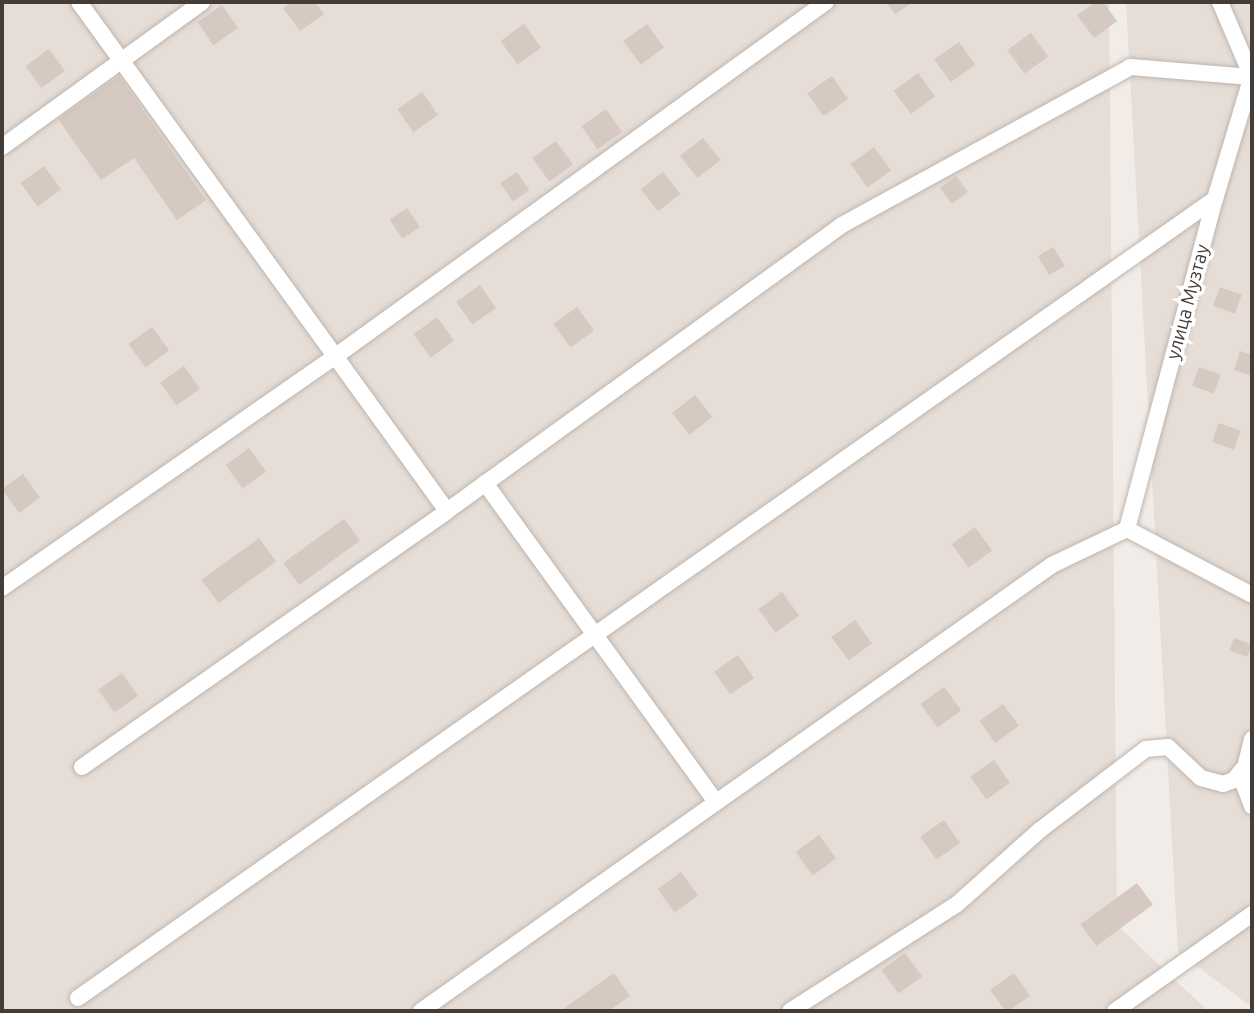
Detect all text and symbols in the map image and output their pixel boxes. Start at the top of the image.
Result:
street label: улица Музтау [1162,242,1214,362]

